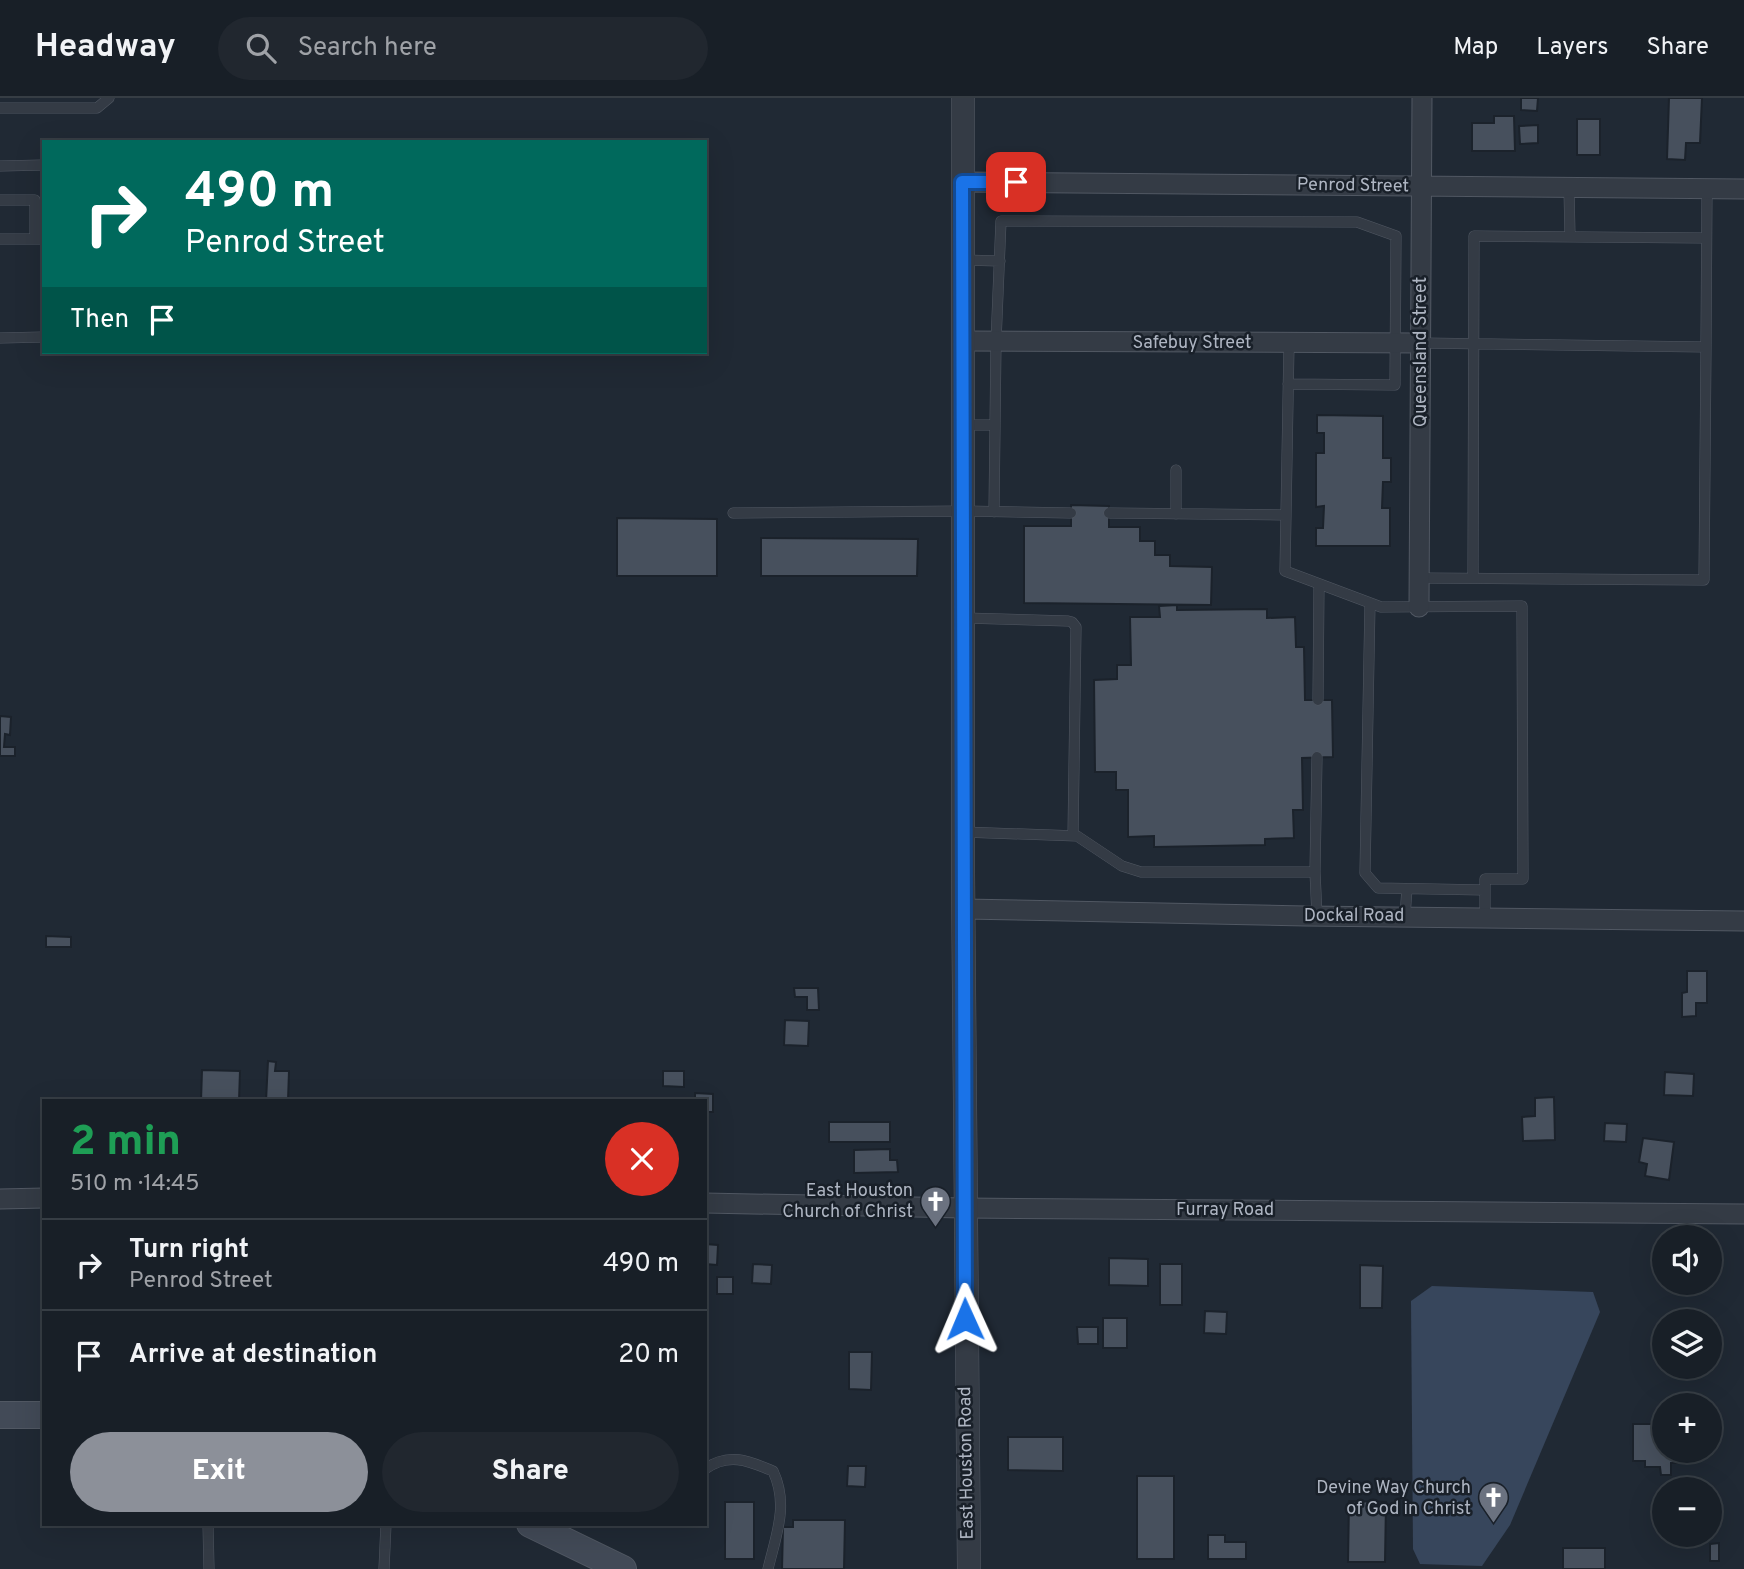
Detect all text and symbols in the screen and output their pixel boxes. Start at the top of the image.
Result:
search box [218,17,708,80]
text: Headway [35,27,176,69]
icon: search [242,29,280,67]
text: Search here [298,32,437,65]
text: Map [1453,33,1498,63]
text: Layers [1536,33,1608,63]
text: Share [1646,33,1709,63]
pin [986,152,1046,212]
text: 490 m [185,163,334,225]
icon: arrive [997,163,1035,201]
icon: right [70,168,161,259]
street label: Penrod Street [1297,174,1409,198]
text: Penrod Street [185,224,385,264]
street label: Queensland Street [1410,277,1433,427]
icon: arrive [143,301,181,339]
text: Then [70,304,129,337]
street label: Safebuy Street [1132,332,1252,355]
street label: Dockal Road [1304,905,1404,928]
text: 2 min [70,1117,181,1170]
button: close [605,1122,679,1196]
text: 510 m · 14:45 [70,1170,199,1199]
place label: East Houston Church of Christ [782,1180,913,1224]
church icon: East Houston Church of Christ [919,1184,953,1228]
street label: Furray Road [1176,1199,1274,1222]
map controls [1652,1225,1722,1547]
button: sound [1652,1225,1722,1295]
text: Turn right [129,1234,249,1267]
icon: right [70,1246,108,1284]
text: 490 m [603,1248,679,1281]
text: Penrod Street [129,1267,273,1296]
position arrow [928,1282,1002,1356]
button: layers [1652,1309,1722,1379]
icon: arrive [70,1337,108,1375]
text: Arrive at destination [129,1339,377,1372]
text: 20 m [618,1339,679,1372]
street label: East Houston Road [954,1386,980,1540]
button: + [1652,1393,1722,1463]
button: Exit [70,1432,368,1512]
button: Share [382,1432,679,1512]
place label: Devine Way Church of God in Christ [1316,1477,1471,1521]
button: − [1652,1477,1722,1547]
church icon: Devine Way Church of God in Christ [1477,1481,1511,1525]

